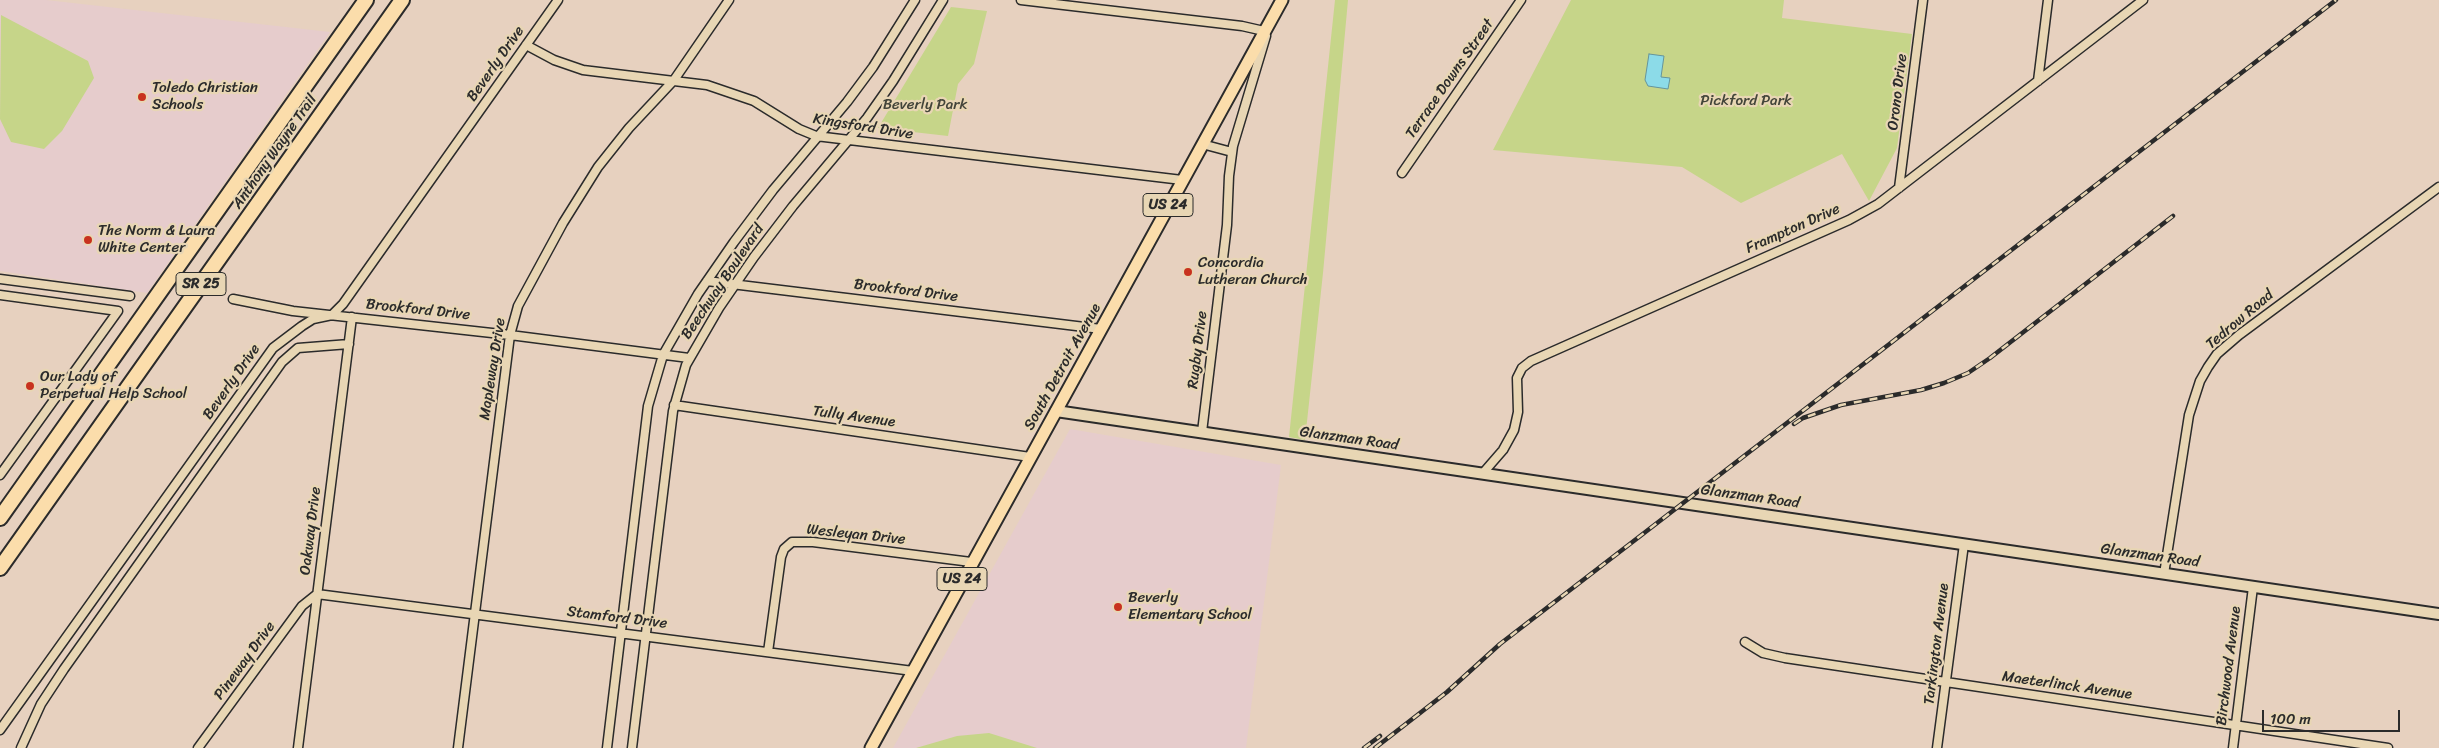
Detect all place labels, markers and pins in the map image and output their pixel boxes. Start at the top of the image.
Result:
place label: Toledo Christian Schools [152,79,258,114]
marker: Toledo Christian Schools [136,91,148,103]
place label: The Norm & Laura White Center [98,222,215,257]
marker: The Norm & Laura White Center [82,234,94,246]
place label: Concordia Lutheran Church [1198,254,1308,289]
marker: Concordia Lutheran Church [1182,266,1194,278]
place label: Our Lady of Perpetual Help School [40,368,187,403]
marker: Our Lady of Perpetual Help School [24,380,36,392]
place label: Beverly Elementary School [1128,589,1252,624]
marker: Beverly Elementary School [1112,601,1124,613]

